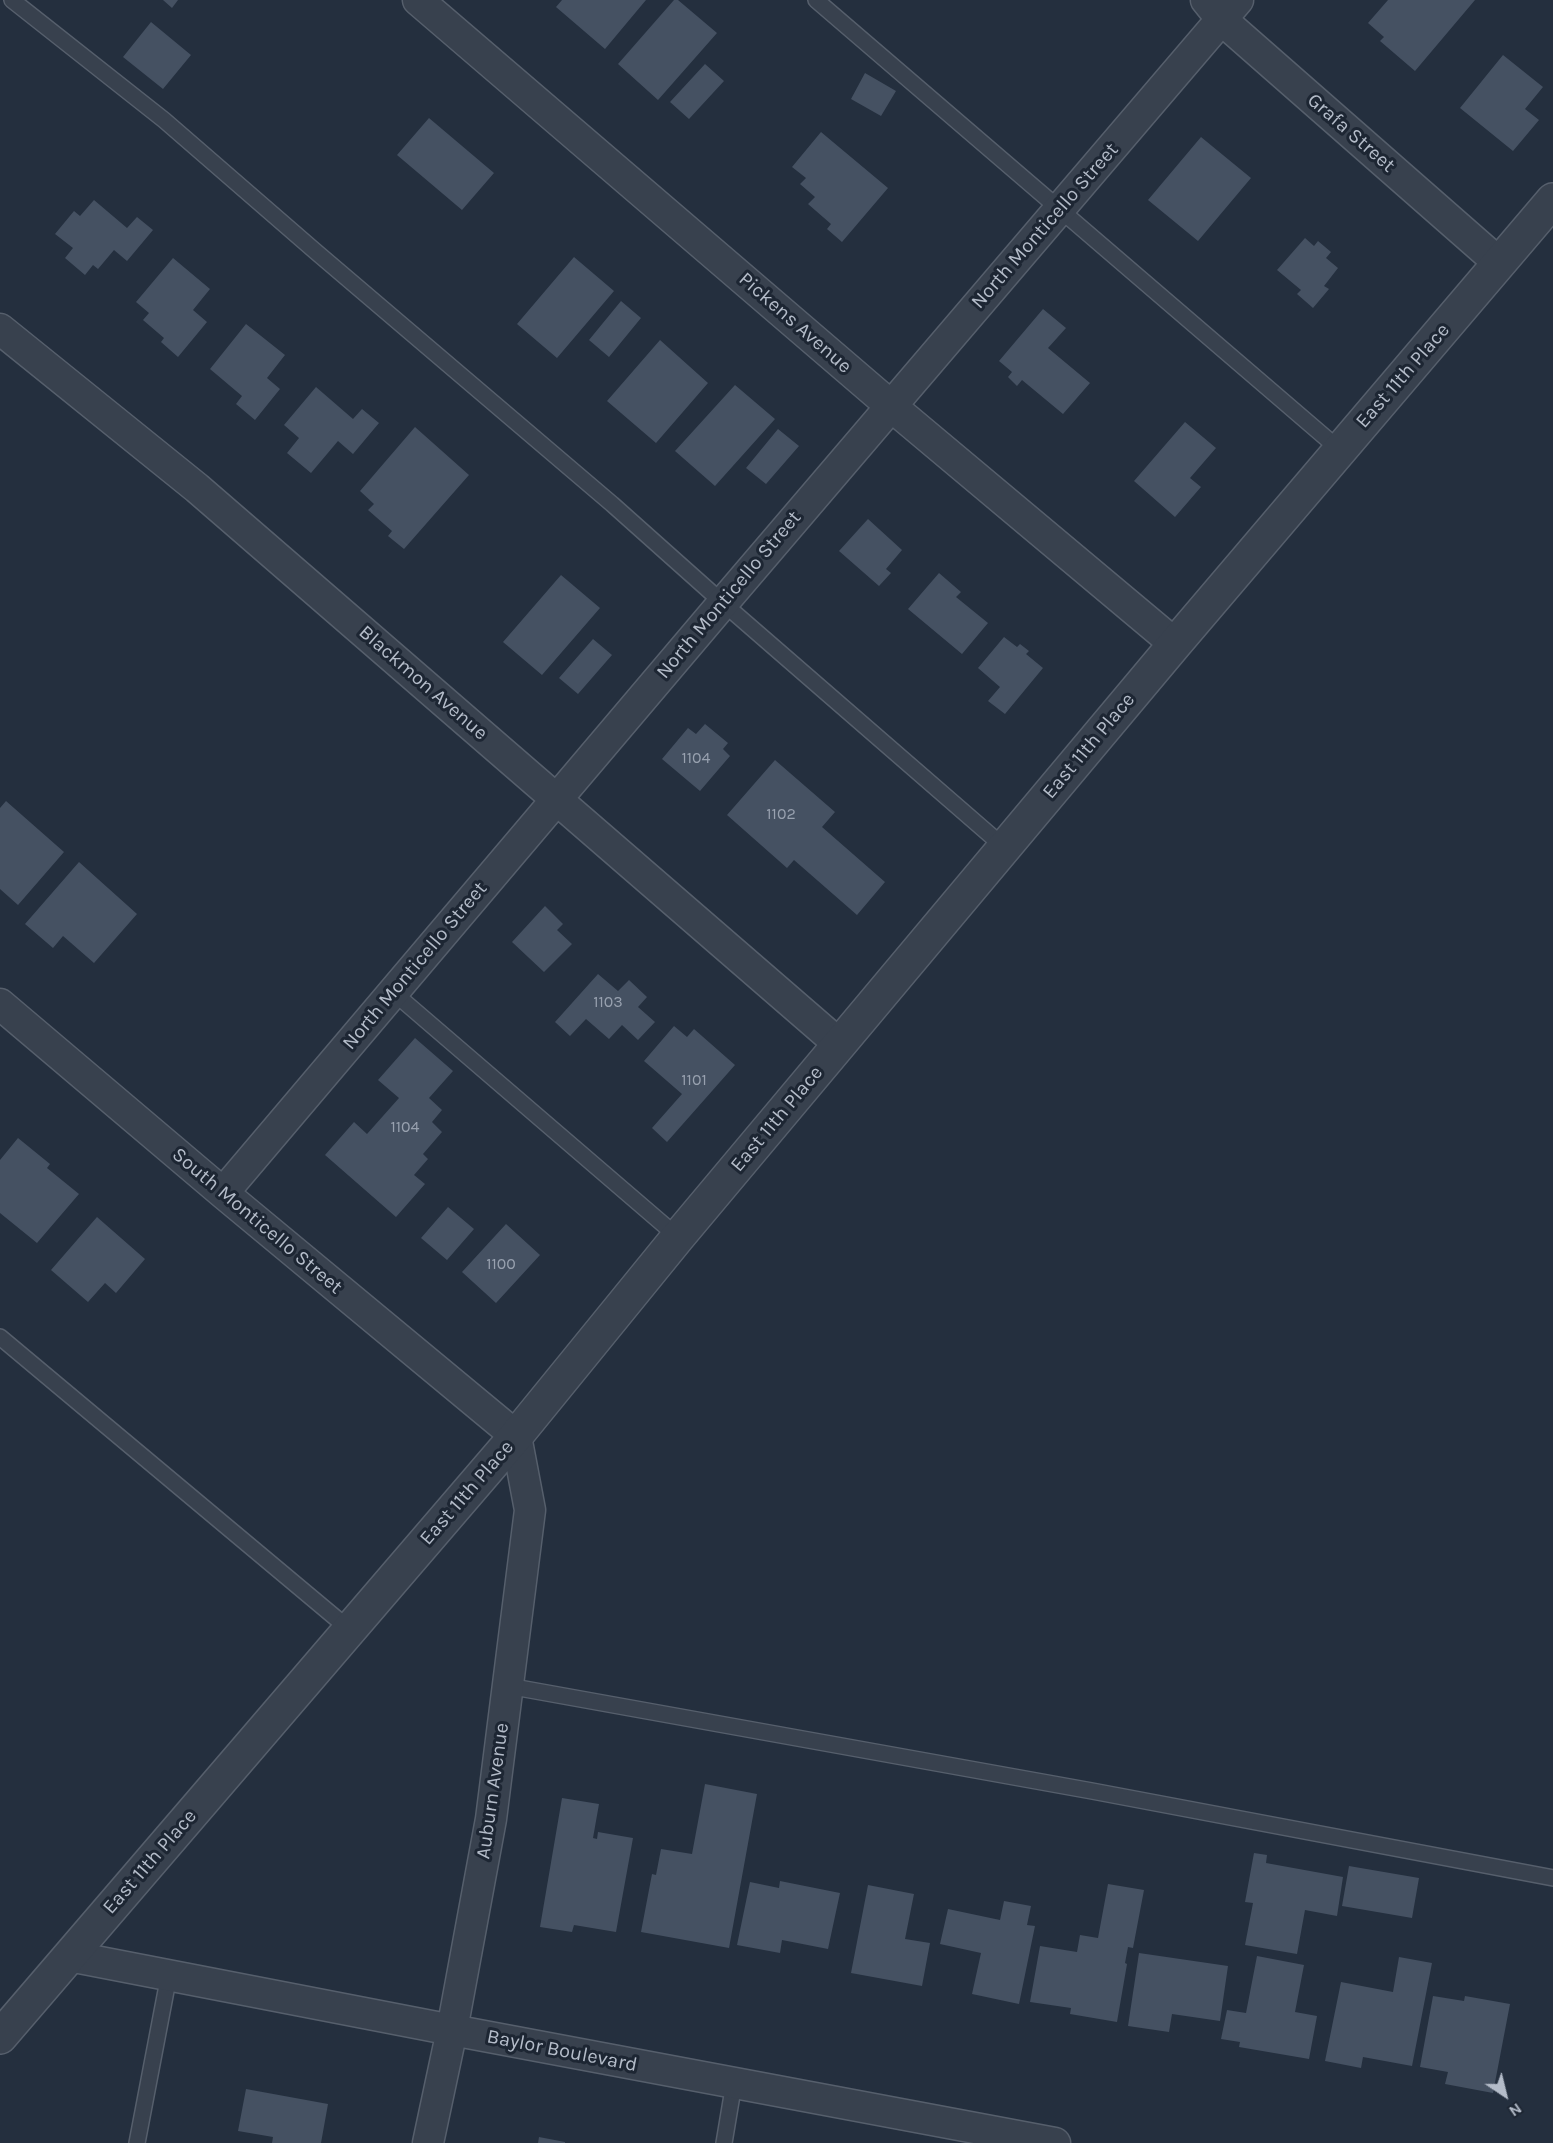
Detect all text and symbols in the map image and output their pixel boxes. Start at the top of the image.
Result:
street label: Grafa Street [1302,88,1400,178]
street label: North Monticello Street [966,138,1124,314]
street label: Pickens Avenue [734,267,856,379]
street label: East 11th Place [1351,319,1455,433]
street label: North Monticello Street [652,506,806,684]
street label: Blackmon Avenue [354,621,492,745]
street label: East 11th Place [1038,688,1140,804]
house number: 1104 [681,748,711,768]
house number: 1102 [766,804,796,824]
street label: North Monticello Street [338,877,492,1055]
house number: 1103 [593,992,623,1012]
street label: East 11th Place [726,1061,828,1177]
house number: 1101 [681,1070,707,1090]
house number: 1104 [390,1117,420,1137]
street label: South Monticello Street [167,1143,347,1299]
house number: 1100 [486,1254,516,1274]
street label: East 11th Place [415,1436,519,1550]
street label: Auburn Avenue [472,1721,514,1861]
street label: East 11th Place [98,1805,202,1919]
street label: Baylor Boulevard [485,2025,639,2077]
north arrow [1475,2065,1535,2125]
text: N [1505,2099,1526,2121]

